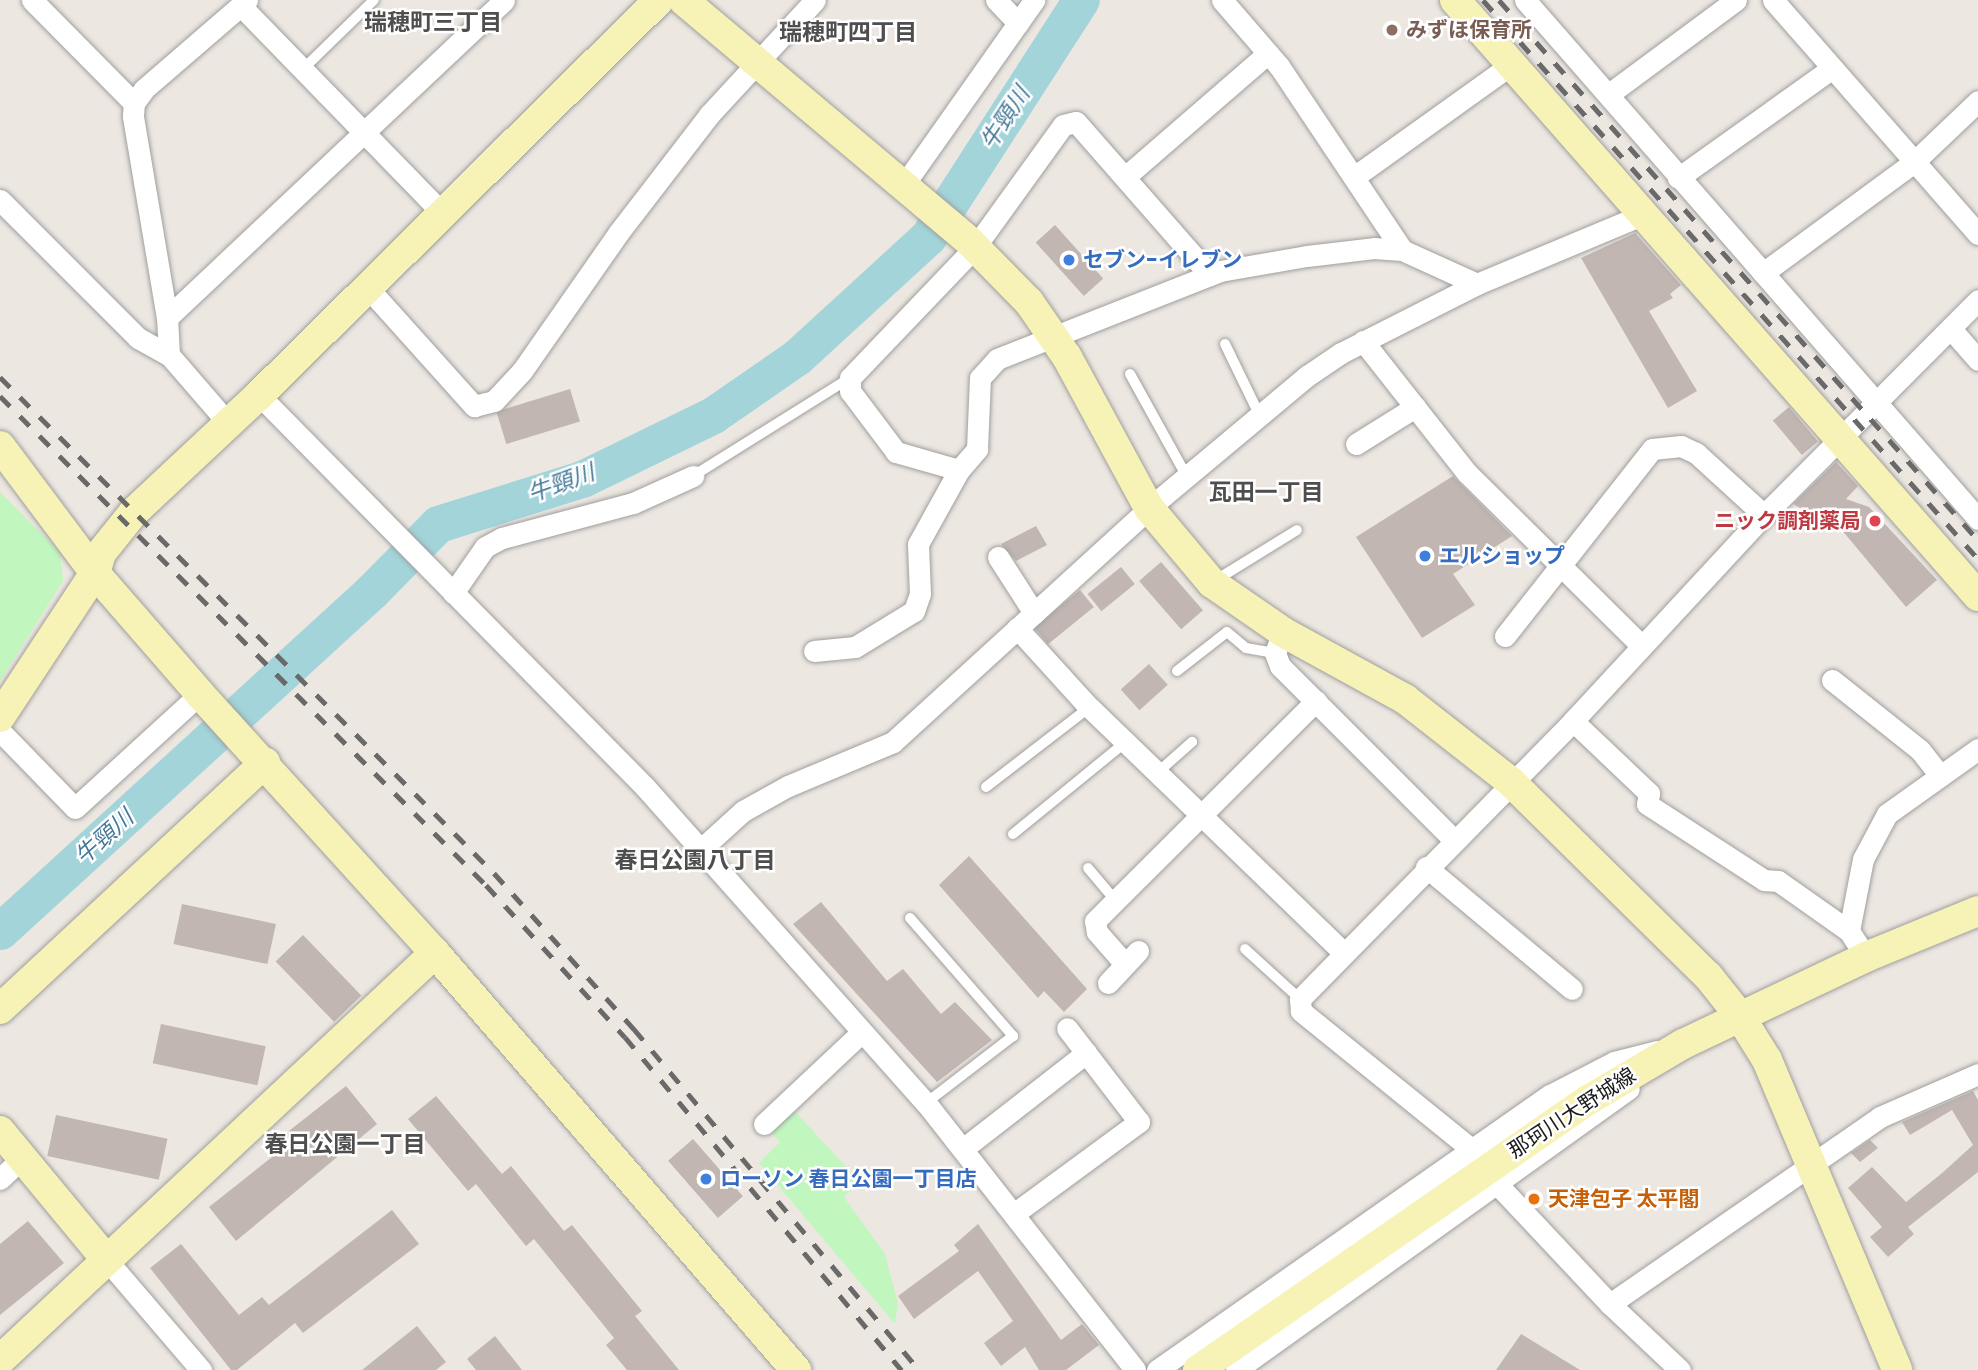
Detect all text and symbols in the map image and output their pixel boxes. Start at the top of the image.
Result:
district label: 瑞穂町三丁目 [364,8,502,36]
place label: みずほ保育所 [1406,17,1532,43]
district label: 瑞穂町四丁目 [779,18,917,46]
marker: みずほ保育所 [1384,22,1400,38]
water label: 牛頸川 [975,82,1035,154]
place label: セブン-イレブン [1083,247,1242,273]
marker: セブン-イレブン [1061,252,1077,268]
water label: 牛頸川 [524,458,598,508]
district label: 瓦田一丁目 [1209,478,1323,506]
place label: ニック調剤薬局 [1714,508,1861,534]
marker: ニック調剤薬局 [1867,513,1883,529]
place label: エルショップ [1439,543,1565,569]
marker: エルショップ [1417,548,1433,564]
water label: 牛頸川 [69,804,139,870]
district label: 春日公園八丁目 [615,846,775,874]
street label: 那珂川大野城線 [1503,1062,1641,1164]
district label: 春日公園一丁目 [265,1130,425,1158]
place label: ローソン 春日公園一丁目店 [720,1166,976,1192]
marker: ローソン 春日公園一丁目店 [698,1171,714,1187]
place label: 天津包子 太平閣 [1548,1186,1699,1212]
marker: 天津包子 太平閣 [1526,1191,1542,1207]

